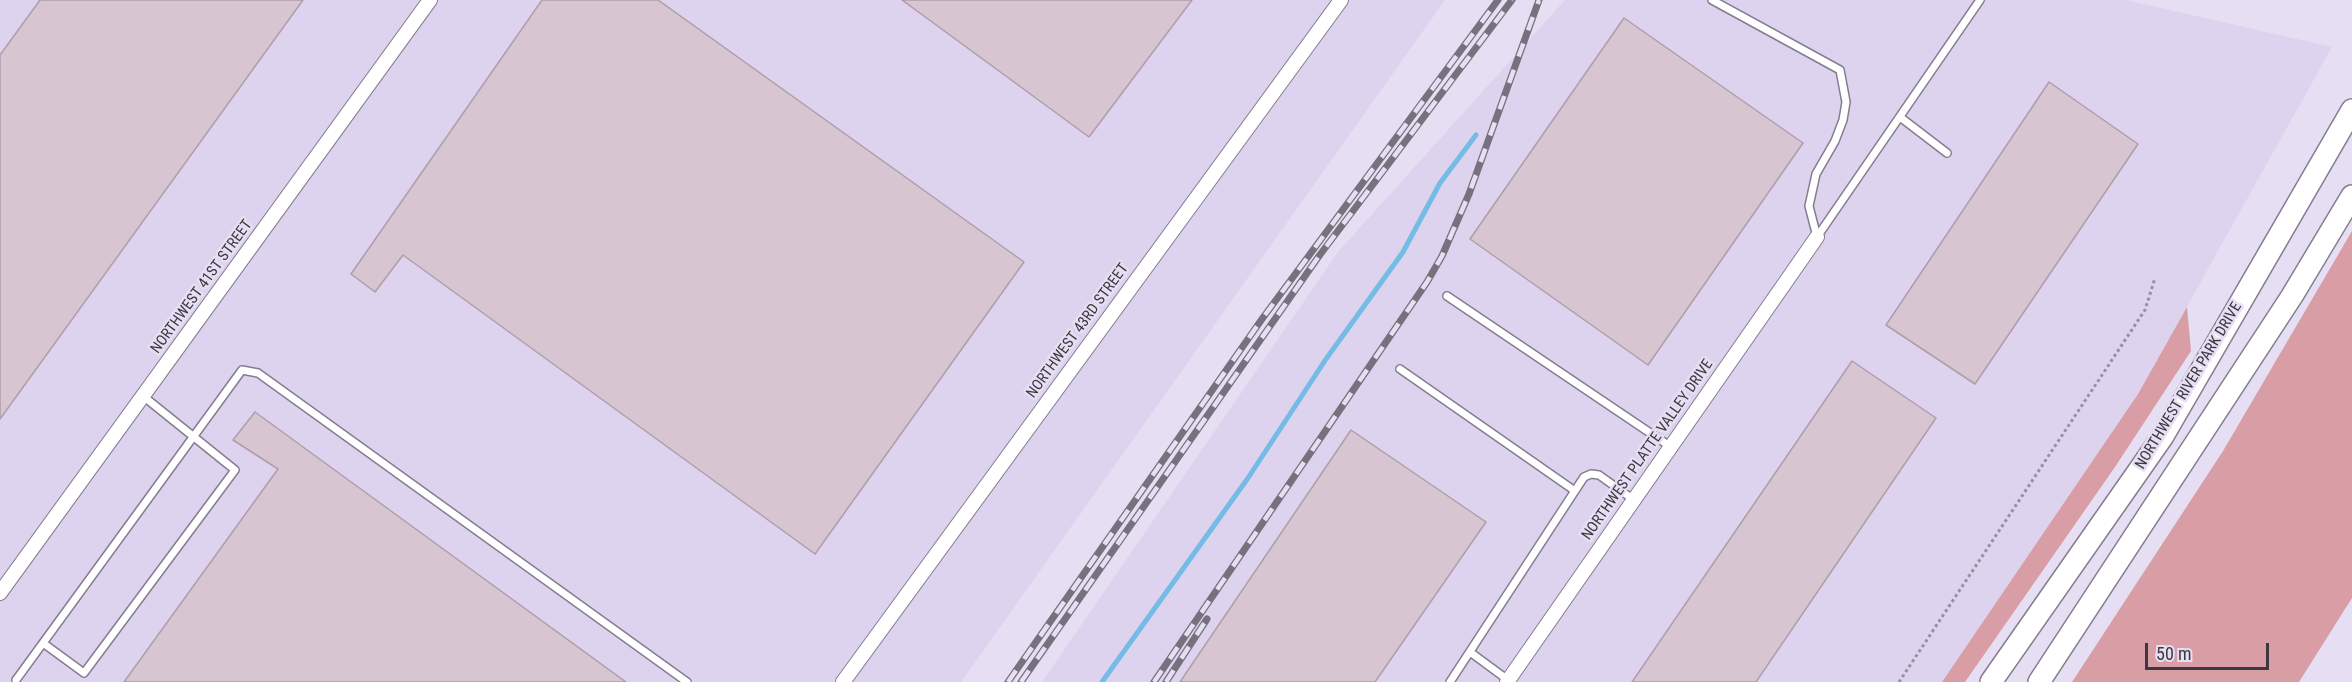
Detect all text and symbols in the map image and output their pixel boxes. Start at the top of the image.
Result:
street label: NORTHWEST 41ST STREET [147,217,257,357]
street label: NORTHWEST 43RD STREET [1023,260,1133,402]
street label: NORTHWEST RIVER PARK DRIVE [2132,299,2246,473]
street label: NORTHWEST PLATTE VALLEY DRIVE [1579,356,1717,544]
scale bar [2148,631,2272,669]
text: 50 m [2156,643,2191,664]

